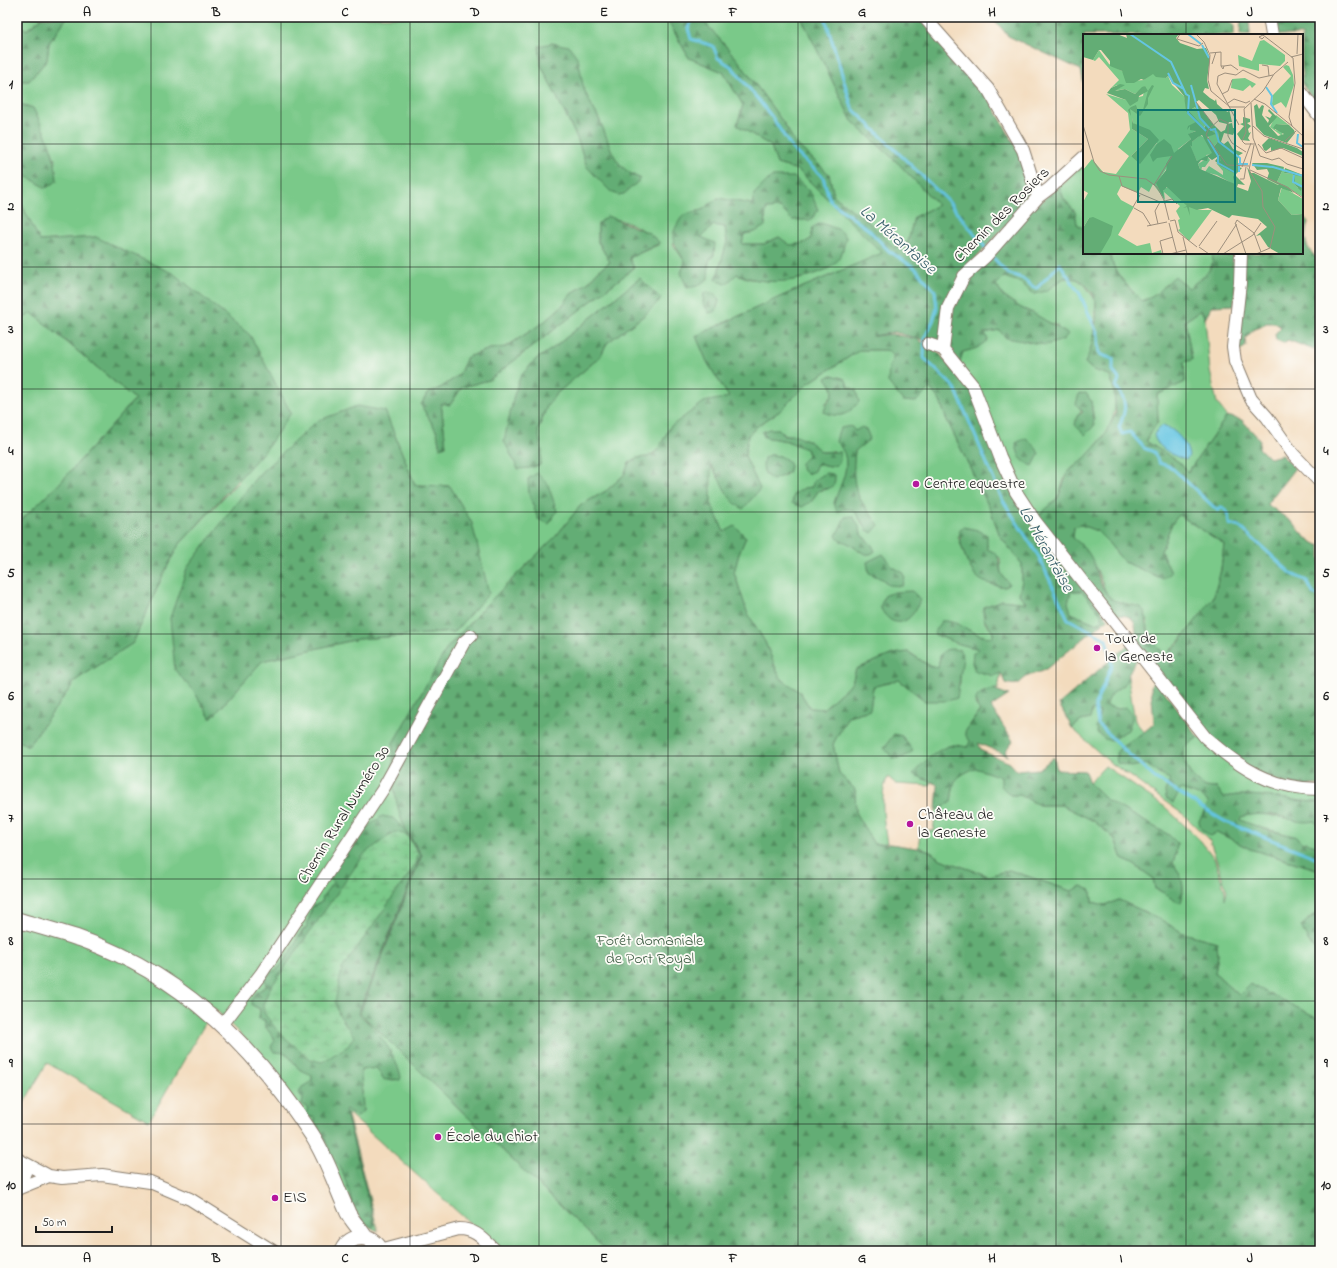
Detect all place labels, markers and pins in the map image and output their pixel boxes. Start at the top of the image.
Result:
place label: Centre equestre [924,472,1026,496]
marker: Centre equestre [911,479,921,489]
place label: Tour de la Geneste [1105,627,1174,669]
marker: Tour de la Geneste [1092,643,1102,653]
place label: Château de la Geneste [918,803,994,845]
marker: Château de la Geneste [905,819,915,829]
place label: École du chiot [446,1125,538,1149]
marker: École du chiot [433,1132,443,1142]
place label: EIS [283,1186,307,1210]
marker: EIS [270,1193,280,1203]

